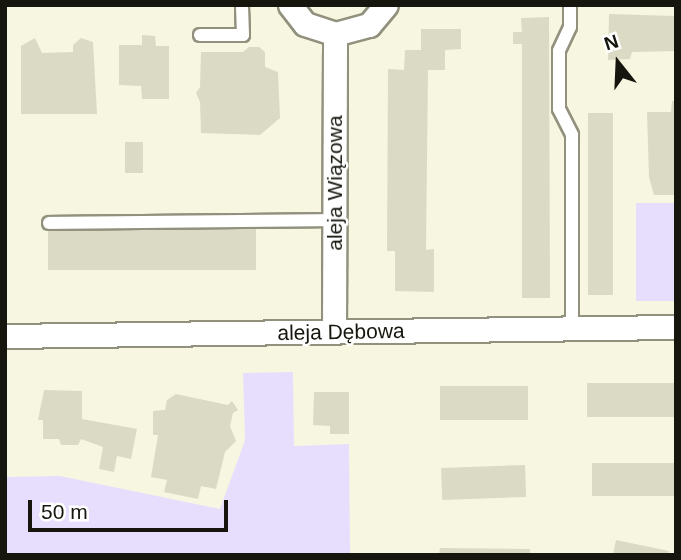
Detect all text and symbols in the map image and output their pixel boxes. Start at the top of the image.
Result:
north arrow [583,28,653,98]
text: N [602,30,621,55]
street label: aleja Wiązowa [322,115,348,251]
street label: aleja Dębowa [277,318,405,346]
scale bar [32,486,231,530]
text: 50 m [41,500,88,523]

